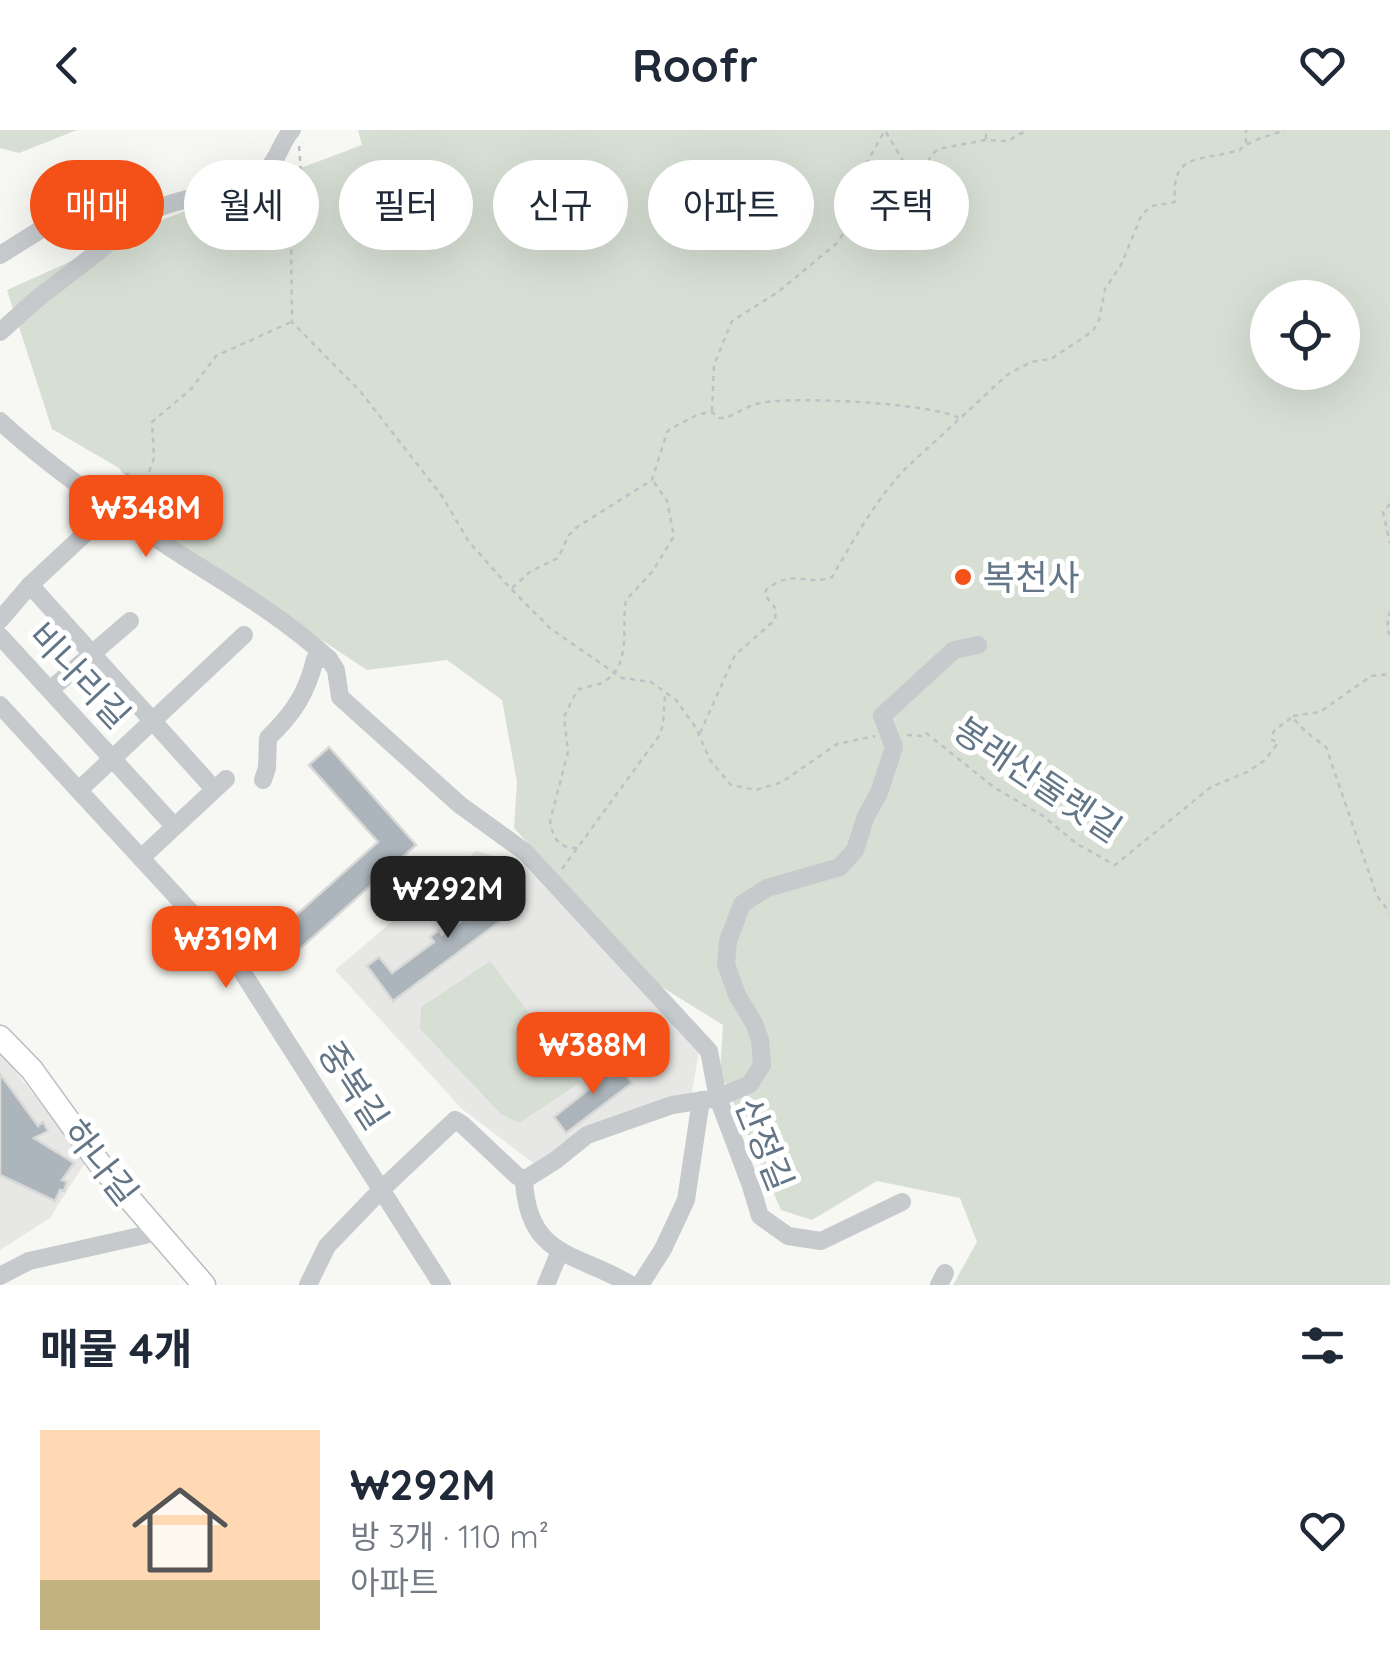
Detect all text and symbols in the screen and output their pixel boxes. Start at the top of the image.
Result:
text: Roofr [632,37,758,93]
icon: back [40,38,95,93]
icon: heart [1295,38,1350,93]
chip: 매매 [30,160,164,250]
chip: 월세 [184,160,319,250]
chip: 필터 [339,160,473,250]
chip: 신규 [493,160,628,250]
chip: 아파트 [648,160,814,250]
chip: 주택 [834,160,969,250]
map controls [1250,280,1360,390]
button: locate [1250,280,1360,390]
pin: ₩348M [76,475,216,560]
text: ₩348M [91,487,201,527]
place label: 복천사 [983,555,1080,599]
marker: 복천사 [952,566,974,588]
street label: 비나리길 [20,613,140,737]
street label: 봉래산둘렛길 [946,707,1130,851]
pin: ₩292M [378,856,518,941]
text: ₩292M [393,868,503,908]
pin: ₩319M [156,906,296,991]
text: ₩319M [174,918,278,958]
pin: ₩388M [523,1012,663,1097]
text: ₩388M [539,1024,647,1064]
street label: 중복길 [309,1033,399,1137]
street label: 산정길 [727,1091,803,1197]
street label: 하나길 [54,1110,148,1214]
icon: filters [1295,1318,1350,1373]
text: 매물 4개 [40,1322,192,1375]
text: ₩292M [350,1458,496,1511]
icon: home [120,1470,240,1590]
icon: heart [1295,1503,1350,1558]
text: 방 3개 · 110 m² [350,1516,549,1556]
text: 아파트 [350,1562,438,1602]

